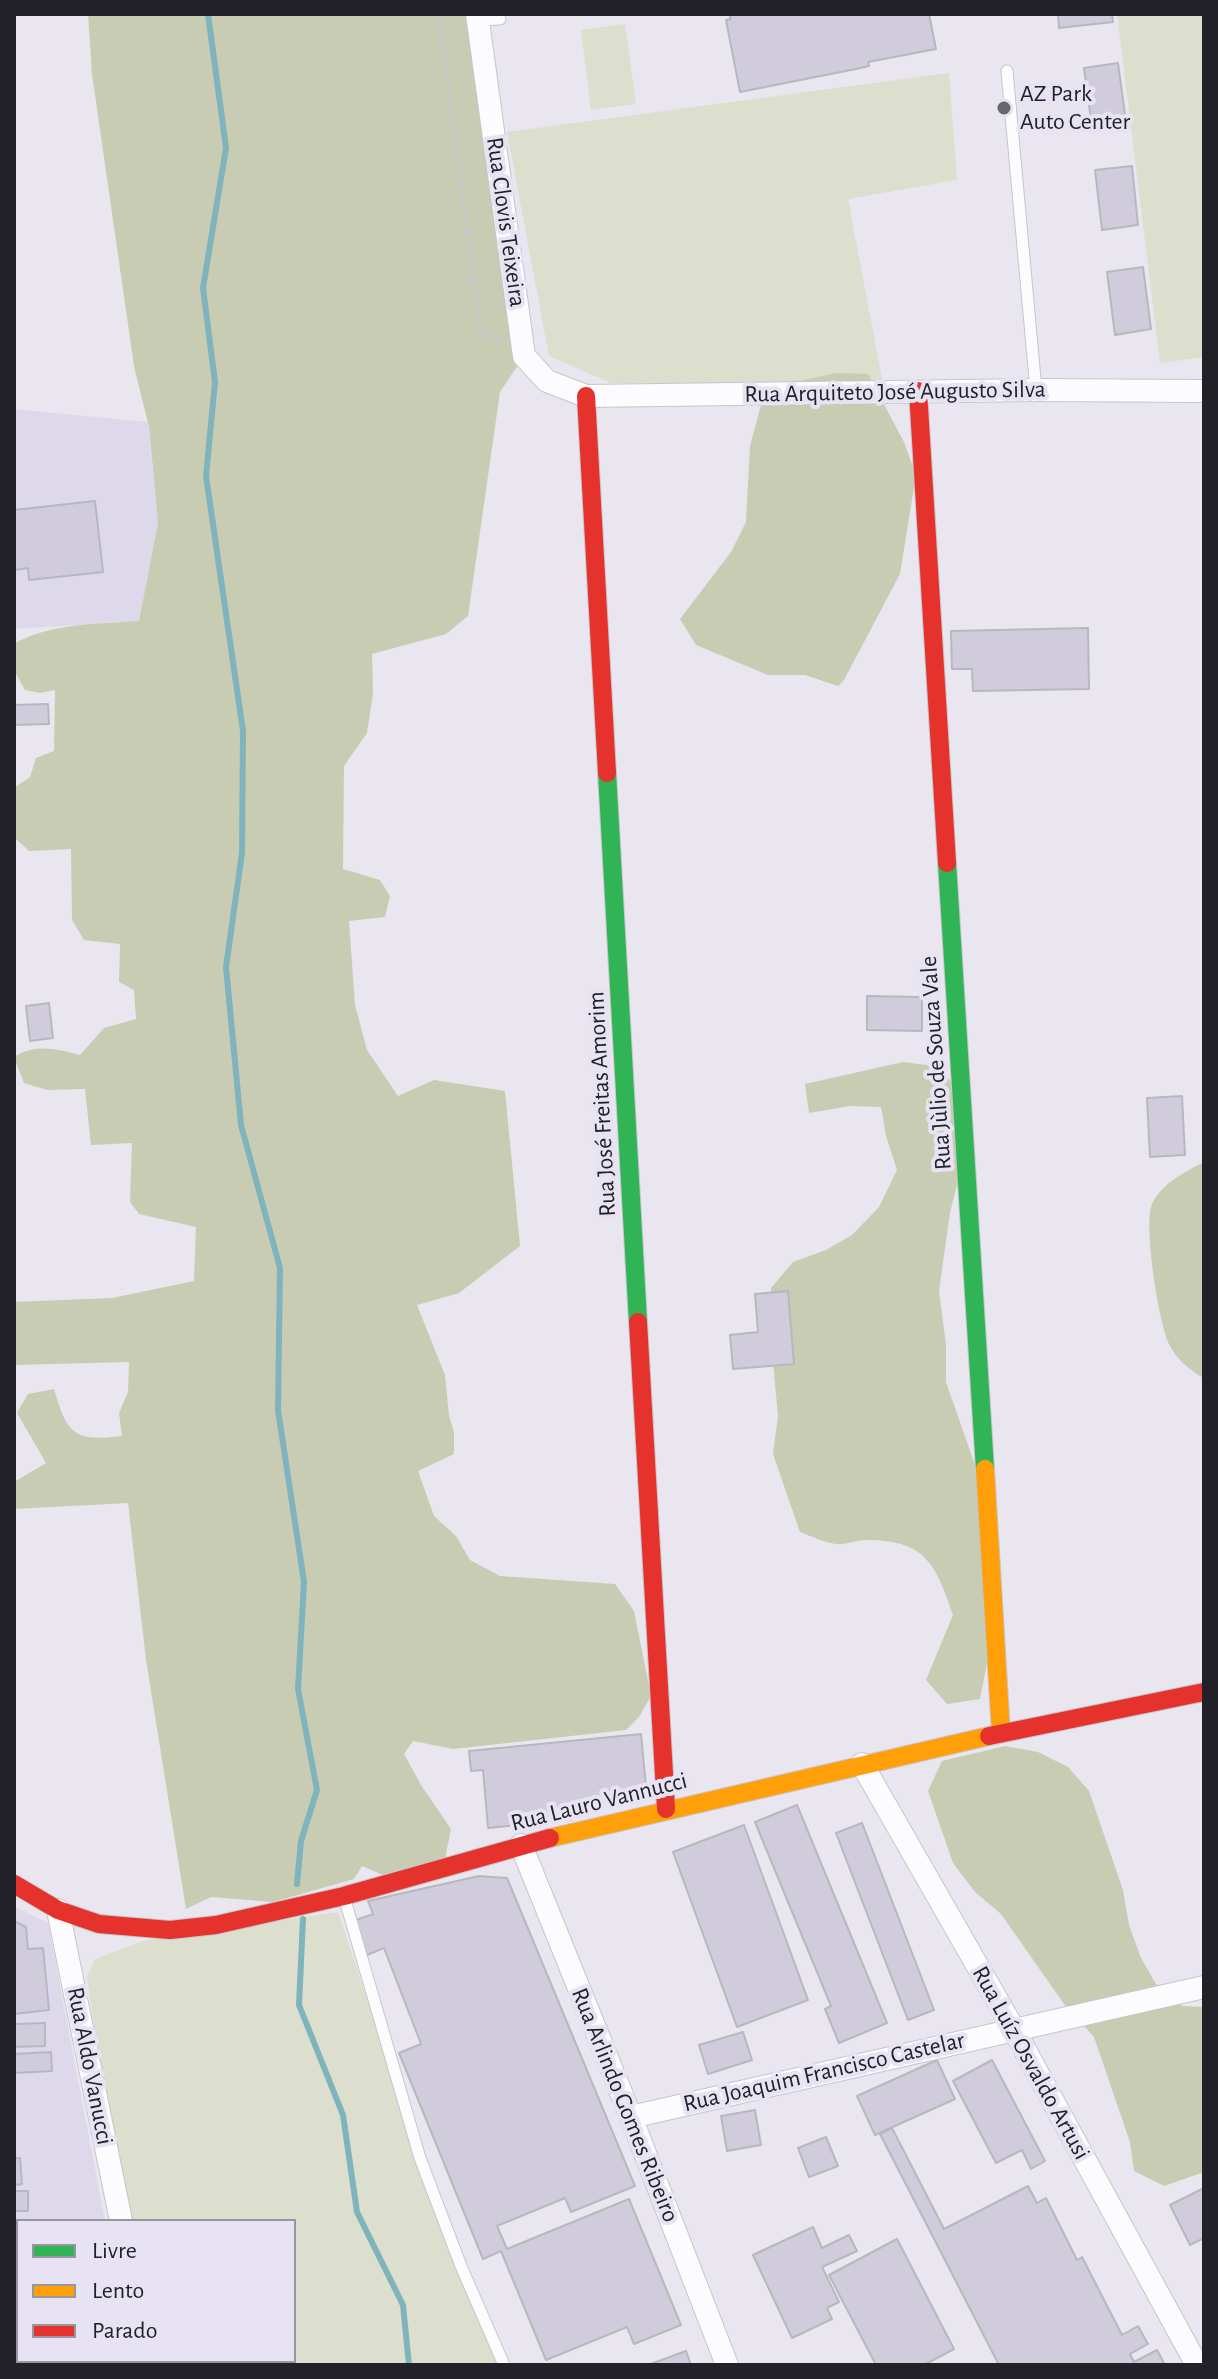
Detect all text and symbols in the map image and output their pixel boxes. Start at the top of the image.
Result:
place label: AZ Park Auto Center [1020,80,1130,136]
marker: AZ Park Auto Center [995,99,1013,117]
street label: Rua Clovis Teixeira [480,135,532,309]
street label: Rua Arquiteto José Augusto Silva [744,375,1046,409]
street label: Rua Jùlio de Souza Vale [914,955,958,1171]
street label: Rua José Freitas Amorim [582,991,622,1217]
street label: Rua Lauro Vannucci [508,1766,690,1838]
street label: Rua Luíz Osvaldo Artusi [966,1961,1096,2165]
street label: Rua Arlindo Gomes Ribeiro [565,1984,685,2226]
street label: Rua Aldo Vanucci [61,1985,119,2147]
street label: Rua Joaquim Francisco Castelar [680,2026,968,2118]
legend [16,2219,296,2363]
text: Livre [92,2239,137,2263]
text: Lento [92,2279,144,2303]
text: Parado [92,2319,158,2343]

